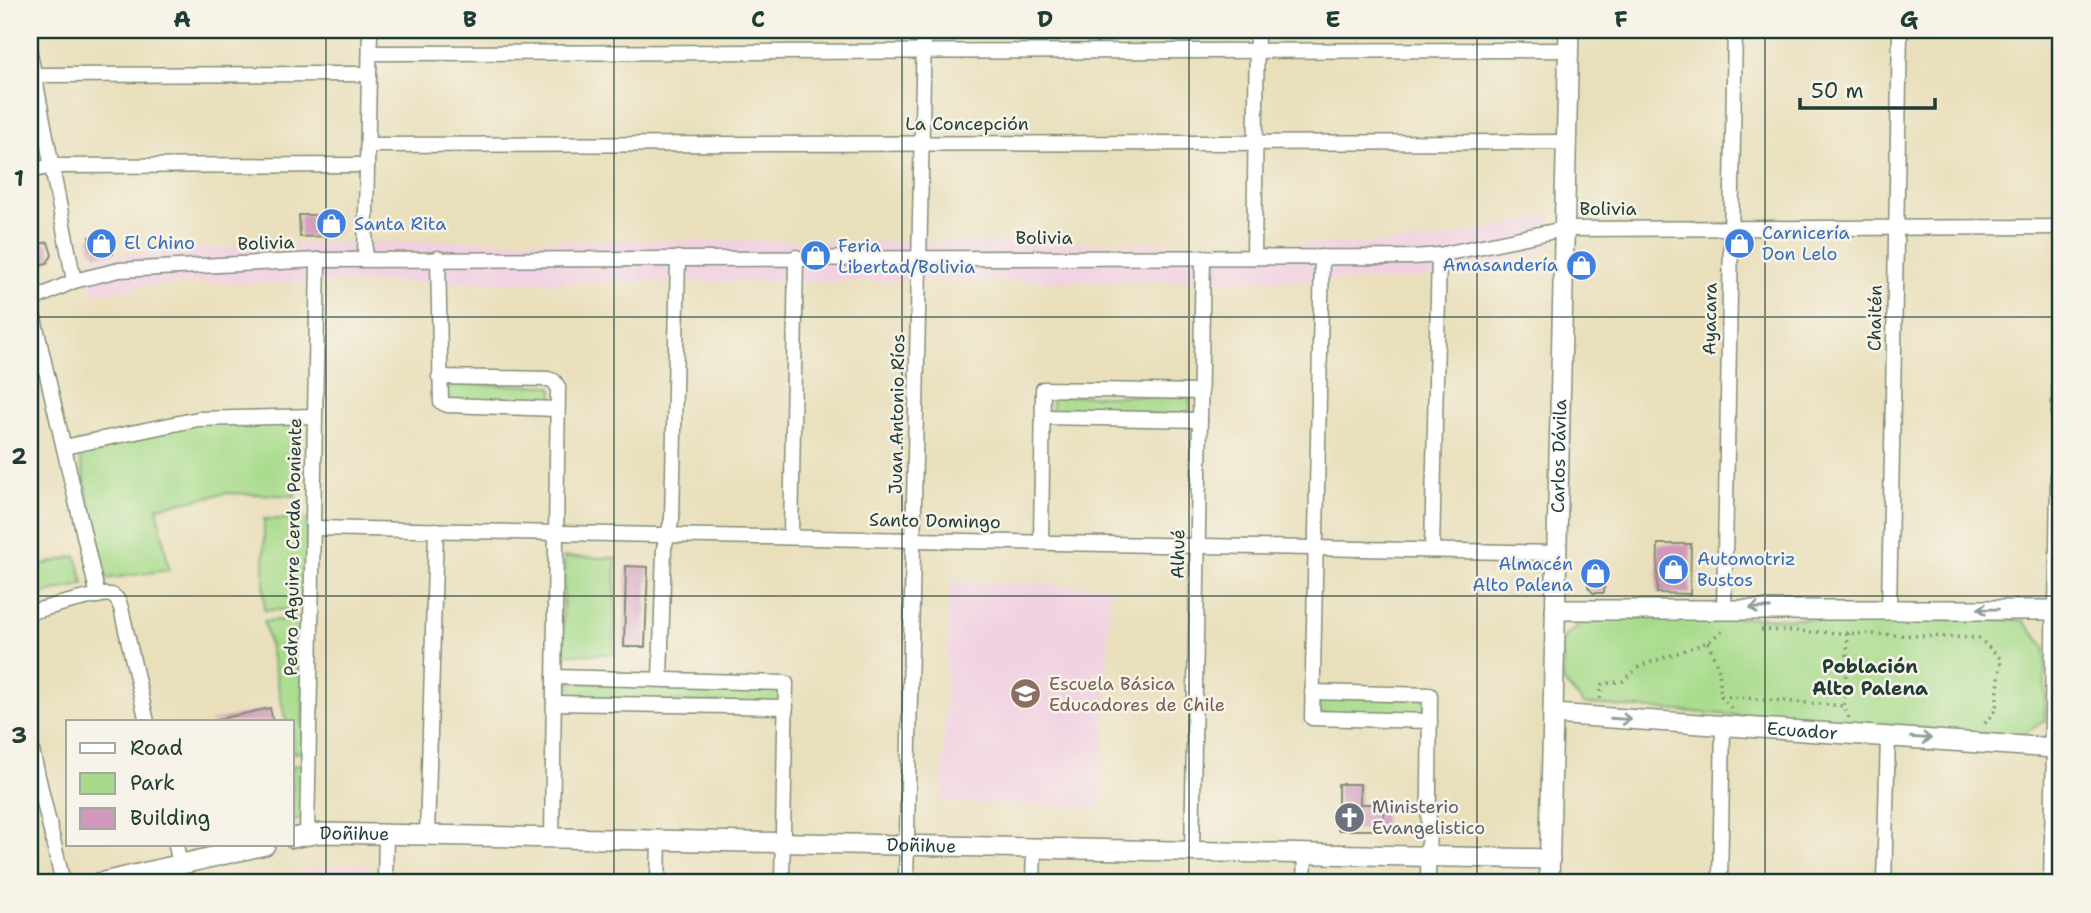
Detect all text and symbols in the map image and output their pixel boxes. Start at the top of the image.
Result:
text: A [173,4,191,34]
text: B [463,4,477,34]
text: C [751,4,765,34]
text: D [1037,4,1053,34]
text: E [1325,4,1341,34]
text: F [1614,4,1628,34]
text: G [1900,4,1919,34]
scale bar [1800,66,1935,110]
text: 50 m [1811,77,1864,105]
street label: La Concepción [905,112,1029,136]
text: 1 [14,163,24,193]
street label: Bolivia [1579,197,1637,221]
shop icon: Santa Rita [314,207,348,241]
place label: Santa Rita [354,212,446,236]
place label: Carnicería Don Lelo [1762,221,1850,266]
shop icon: El Chino [84,226,118,260]
street label: Bolivia [1015,226,1073,250]
shop icon: Carnicería Don Lelo [1722,226,1756,260]
street label: Bolivia [237,230,295,256]
place label: El Chino [124,231,195,255]
place label: Feria Libertad/Bolivia [838,234,975,279]
shop icon: Feria Libertad/Bolivia [798,239,832,273]
shop icon: Amasandería [1564,248,1598,282]
place label: Amasandería [1443,253,1558,277]
street label: Ayacara [1697,283,1723,355]
street label: Chaitén [1862,285,1888,351]
street label: Juan Antonio Ríos [884,333,910,495]
street label: Carlos Dávila [1546,399,1572,513]
street label: Pedro Aguirre Cerda Poniente [279,418,307,676]
text: 2 [11,441,27,471]
street label: Santo Domingo [869,508,1001,534]
street label: Alhué [1166,529,1190,579]
place label: Automotriz Bustos [1697,547,1796,592]
place label: Almacén Alto Palena [1472,552,1573,597]
shop icon: Automotriz Bustos [1657,552,1691,586]
shop icon: Almacén Alto Palena [1579,557,1613,591]
one-way arrow [1749,601,1772,615]
one-way arrow [1976,602,1999,616]
district label: Población Alto Palena [1812,654,1928,701]
place label: Escuela Básica Educadores de Chile [1049,672,1225,717]
school or university icon: Escuela Básica Educadores de Chile [1009,677,1043,711]
one-way arrow [1609,713,1632,726]
street label: Ecuador [1766,717,1839,745]
text: 3 [11,720,27,750]
legend [66,720,294,846]
one-way arrow [1910,732,1932,745]
text: Road [130,734,183,762]
text: Park [130,769,175,797]
place label: Ministerio Evangelistico [1372,795,1485,840]
church icon: Ministerio Evangelistico [1332,800,1366,834]
text: Building [130,804,210,832]
street label: Doñihue [320,821,390,846]
street label: Doñihue [886,833,957,858]

